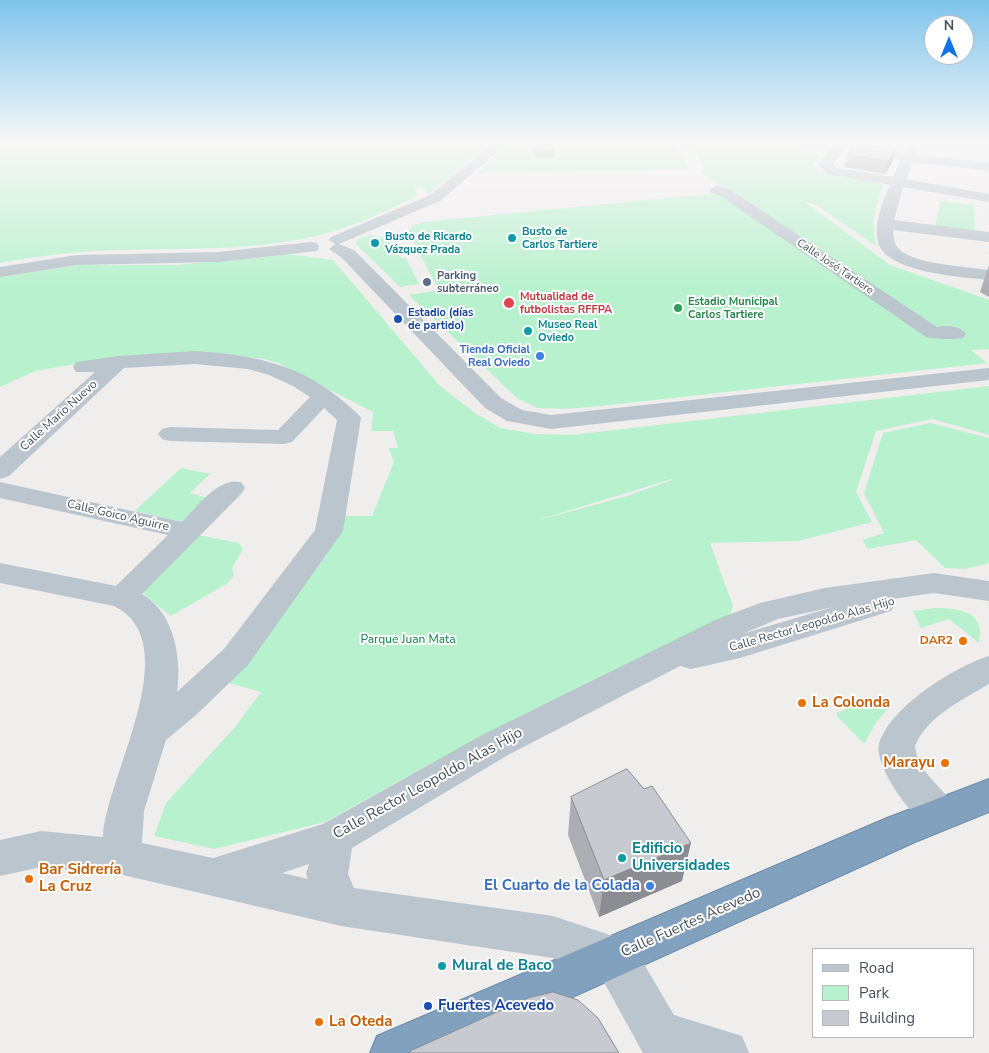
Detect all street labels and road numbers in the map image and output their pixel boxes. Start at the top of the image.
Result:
street label: Calle José Tartiere [794,236,876,298]
street label: Calle Mario Nuevo [17,378,101,454]
street label: Calle Goico Aguirre [66,497,170,535]
street label: Calle Rector Leopoldo Alas Hijo [728,594,896,656]
street label: Calle Rector Leopoldo Alas Hijo [330,724,526,844]
street label: Calle Fuertes Acevedo [618,884,764,962]

